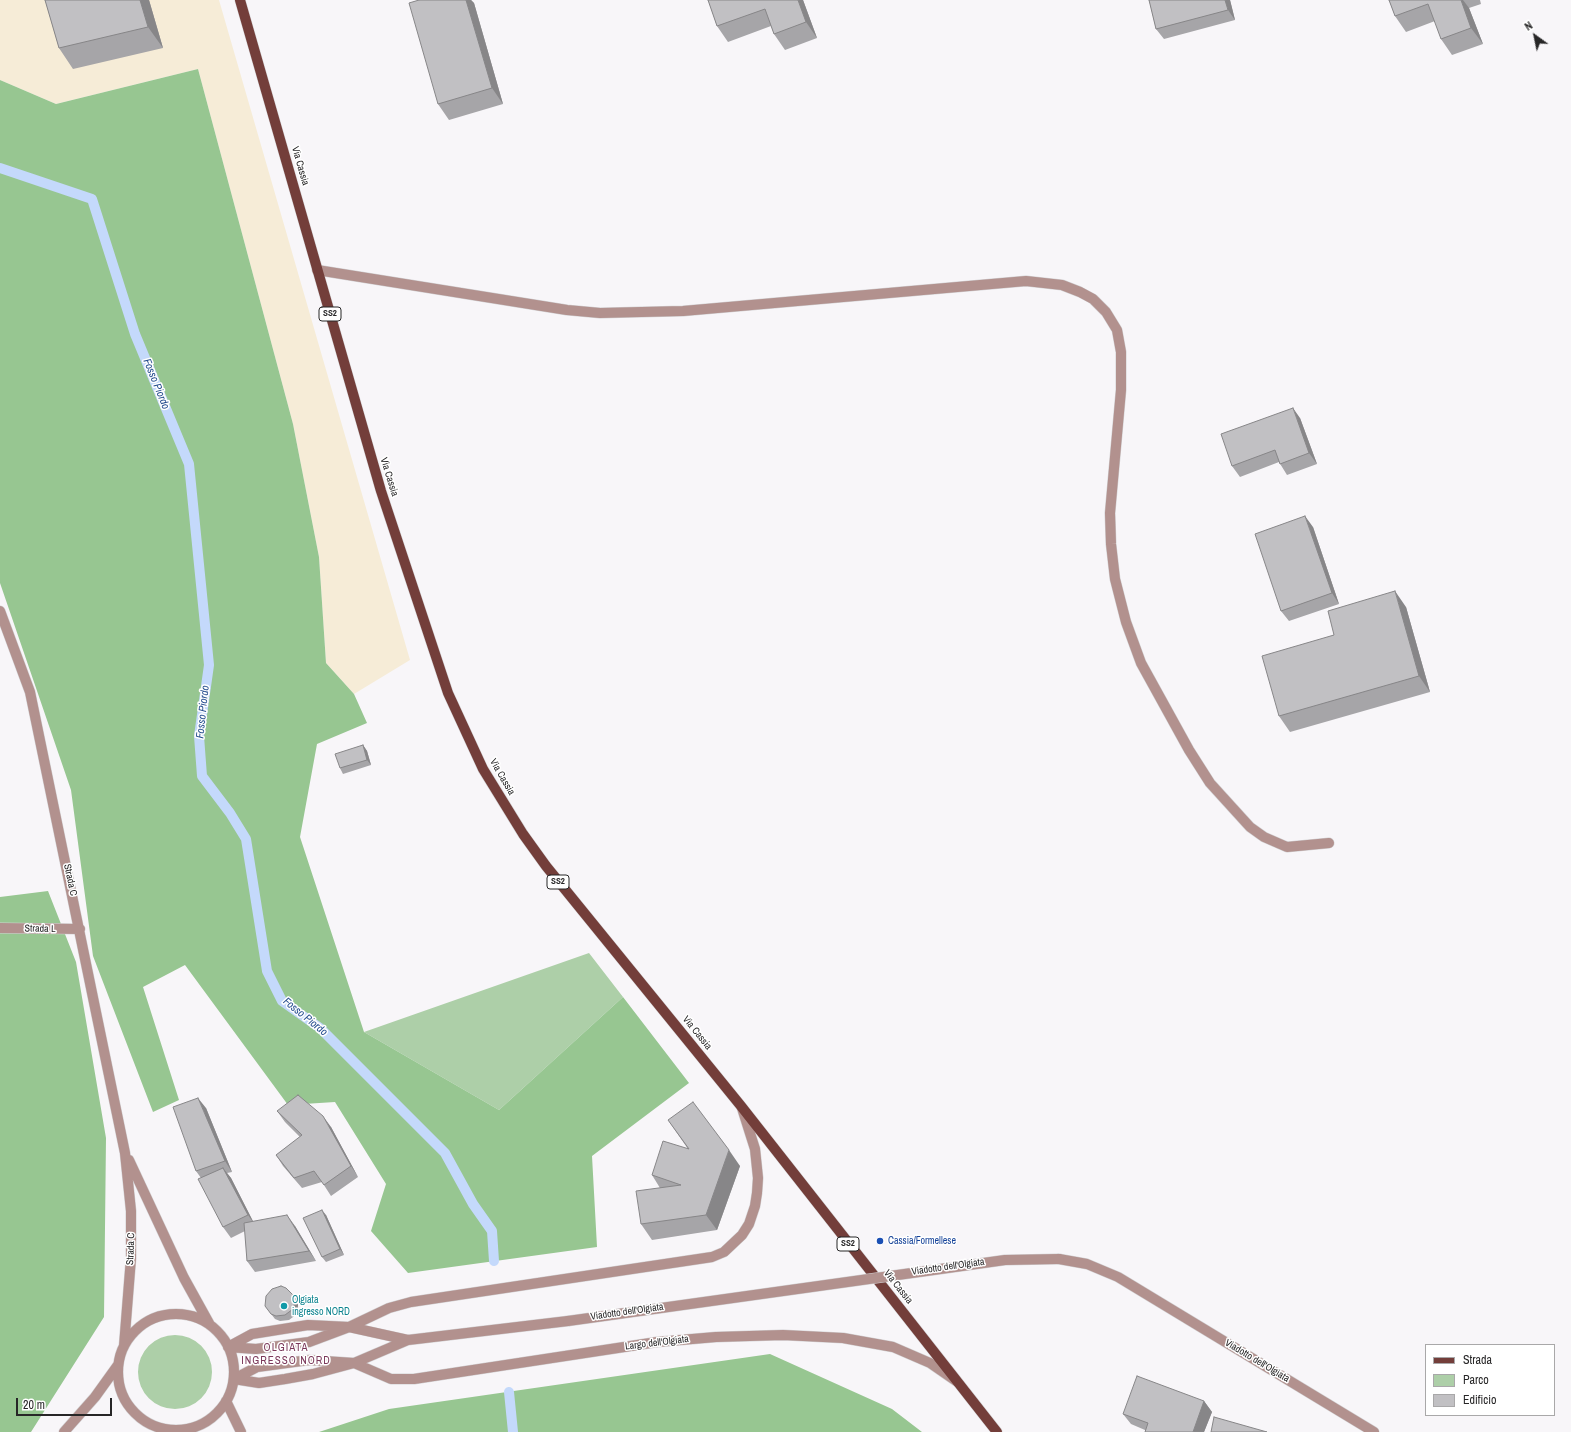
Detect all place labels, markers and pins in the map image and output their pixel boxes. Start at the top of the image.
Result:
place label: Cassia/Formellese [888,1235,956,1247]
marker: Cassia/Formellese [875,1236,885,1246]
place label: Olgiata ingresso NORD [292,1294,350,1318]
marker: Olgiata ingresso NORD [279,1301,289,1311]

